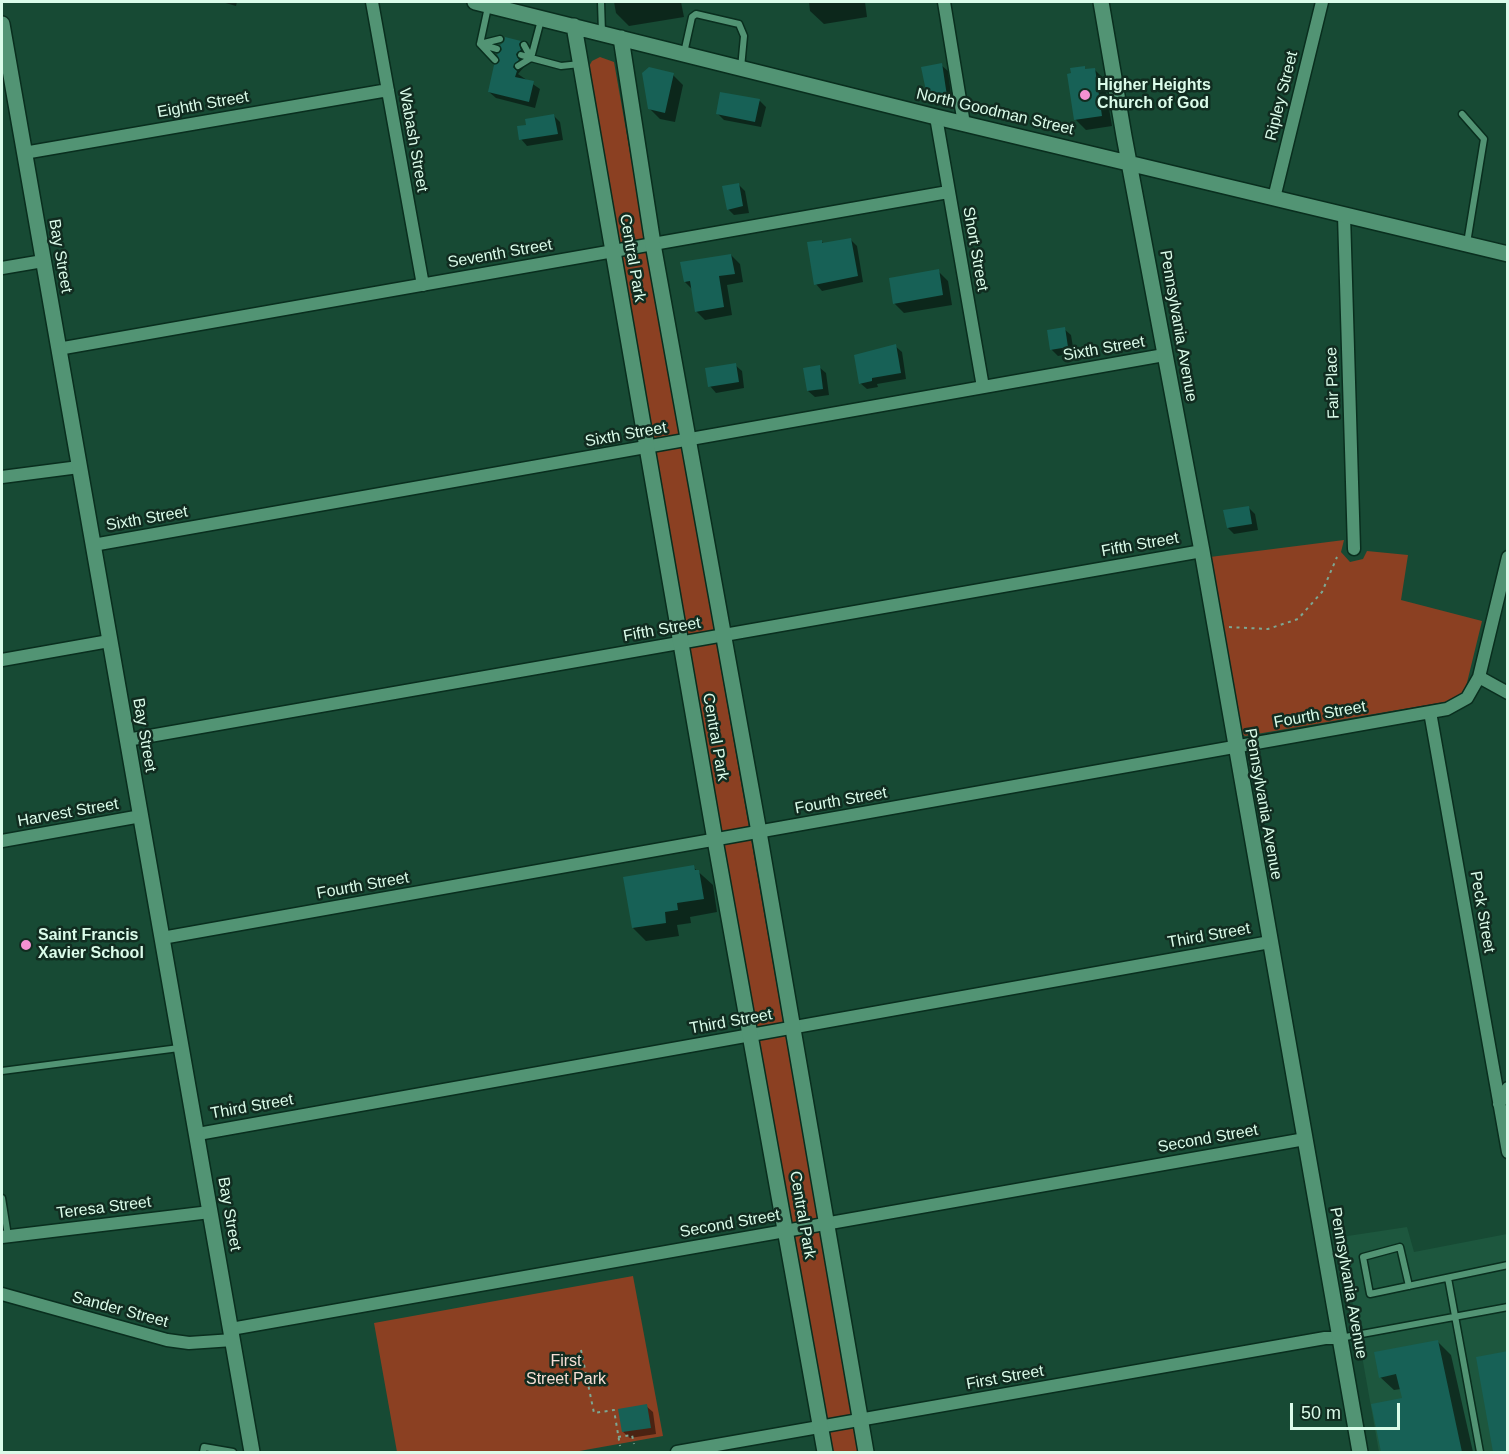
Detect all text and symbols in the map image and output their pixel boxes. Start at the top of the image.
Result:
street label: Ripley Street [1262,49,1302,143]
place label: Higher Heights Church of God [1097,76,1211,114]
street label: North Goodman Street [914,85,1076,139]
street label: Wabash Street [394,87,432,193]
street label: Eighth Street [156,88,250,122]
marker: Higher Heights Church of God [1078,88,1092,102]
street label: Short Street [958,205,992,293]
street label: Central Park [615,213,649,303]
street label: Bay Street [44,218,76,294]
street label: Seventh Street [446,235,554,273]
street label: Pennsylvania Avenue [1155,249,1201,403]
street label: Sixth Street [1062,332,1146,366]
street label: Fair Place [1322,347,1344,419]
street label: Sixth Street [584,418,668,452]
street label: Sixth Street [105,502,189,536]
street label: Fifth Street [1100,529,1180,561]
street label: Fifth Street [622,614,702,646]
street label: Central Park [698,692,732,782]
street label: Bay Street [128,697,160,773]
street label: Fourth Street [1272,697,1368,733]
street label: Pennsylvania Avenue [1240,727,1286,881]
street label: Fourth Street [793,783,889,819]
street label: Harvest Street [16,795,120,831]
street label: Fourth Street [315,868,411,904]
street label: Peck Street [1465,870,1499,954]
street label: Third Street [1166,919,1252,953]
place label: Saint Francis Xavier School [38,926,144,964]
marker: Saint Francis Xavier School [19,938,33,952]
street label: Third Street [688,1005,774,1039]
street label: Third Street [209,1090,295,1124]
street label: Second Street [1156,1121,1260,1157]
street label: Central Park [785,1170,819,1260]
street label: Bay Street [213,1176,245,1252]
street label: Teresa Street [56,1193,152,1223]
street label: Second Street [678,1206,782,1242]
street label: Pennsylvania Avenue [1325,1206,1371,1360]
street label: Sander Street [70,1288,170,1332]
park label: First Street Park [526,1352,606,1390]
street label: First Street [965,1362,1045,1394]
scale bar [1293,1391,1402,1429]
text: 50 m [1301,1403,1341,1423]

